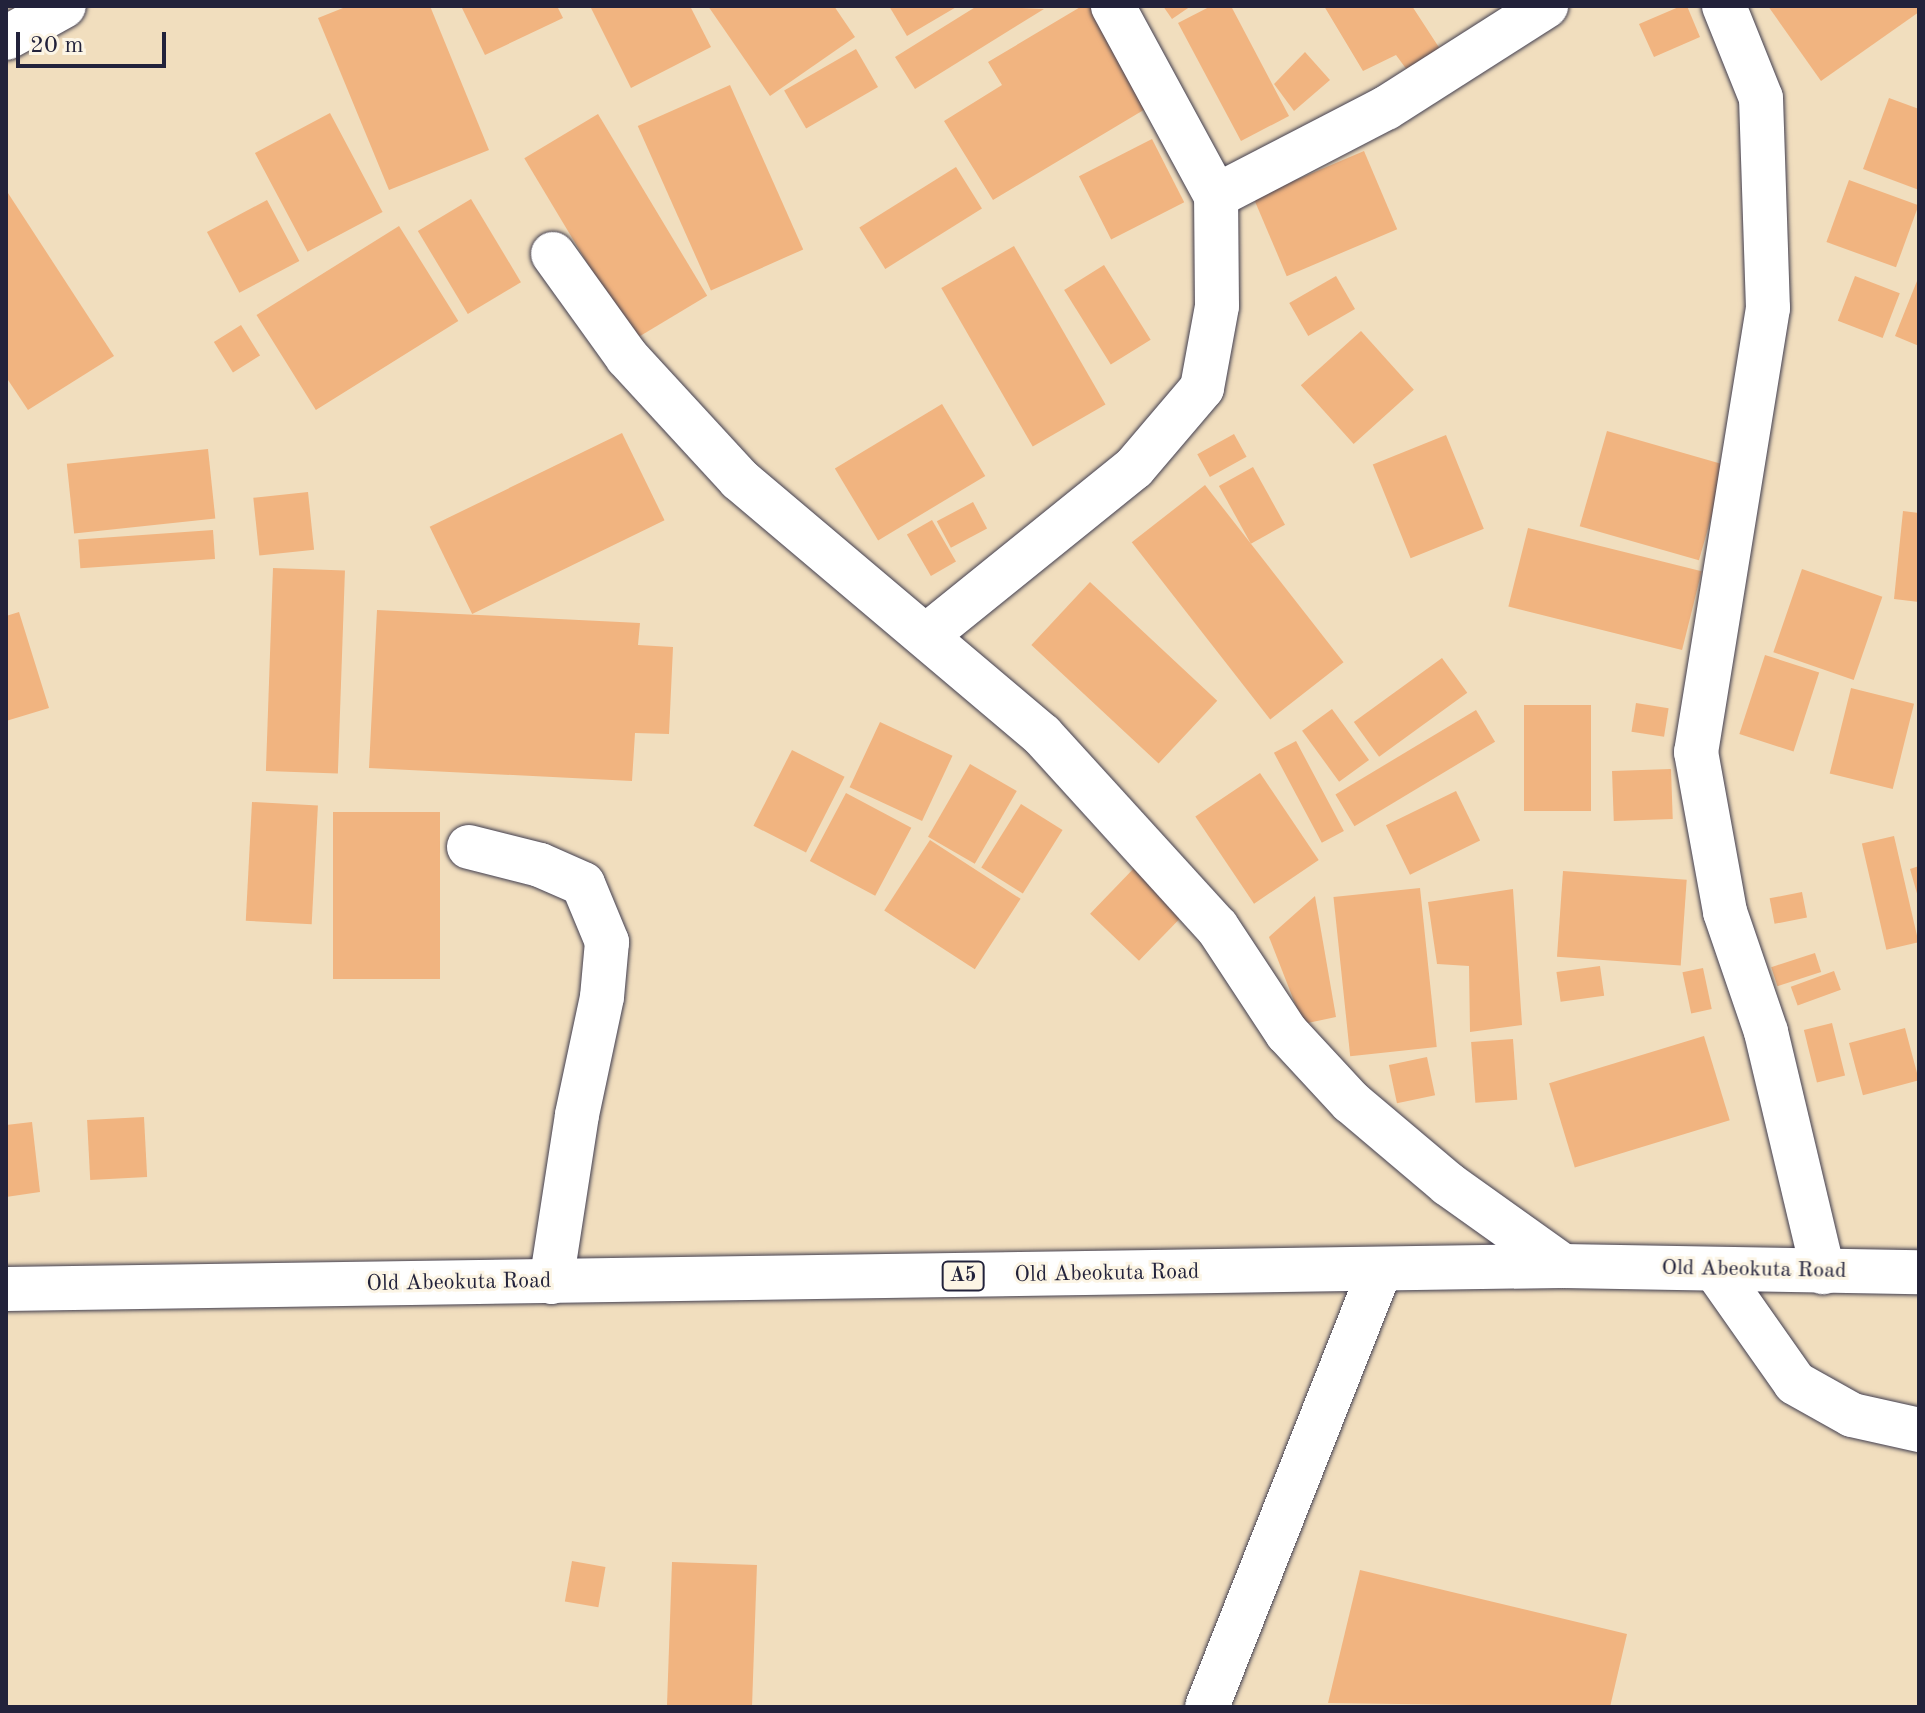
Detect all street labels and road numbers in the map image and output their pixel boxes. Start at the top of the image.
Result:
street label: Old Abeokuta Road [1661,1255,1847,1285]
street label: Old Abeokuta Road [1014,1259,1200,1289]
road number: A5 [941,1260,985,1292]
street label: Old Abeokuta Road [366,1268,552,1298]

